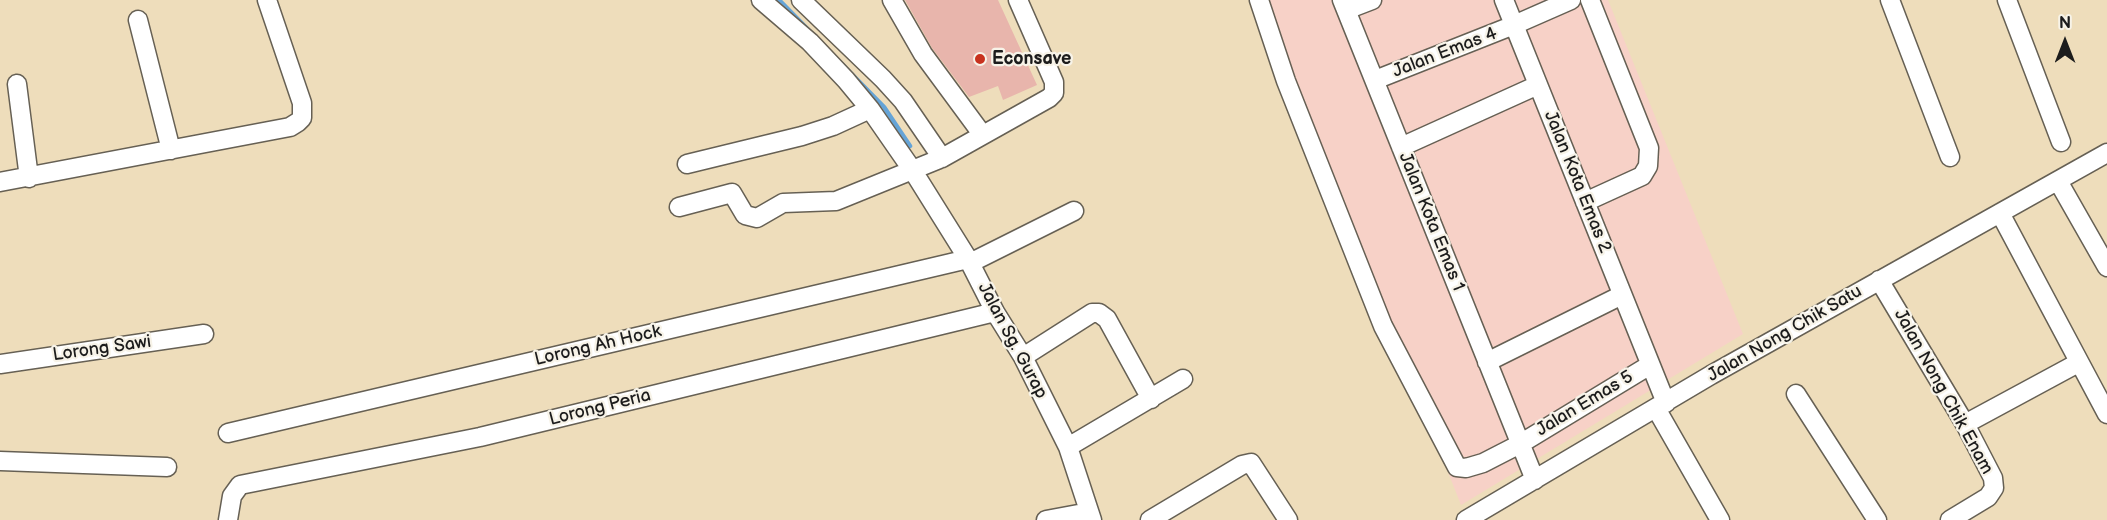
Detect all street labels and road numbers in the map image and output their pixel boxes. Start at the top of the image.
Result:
street label: Jalan Emas 4 [1390,23,1500,83]
street label: Jalan Kota Emas 2 [1539,108,1615,256]
street label: Jalan Kota Emas 1 [1393,150,1469,294]
street label: Jalan Sg. Gurap [972,279,1052,403]
street label: Jalan Nong Chik Satu [1704,281,1866,387]
street label: Jalan Nong Chik Enam [1889,306,1997,478]
street label: Lorong Ah Hock [533,321,663,371]
street label: Lorong Sawi [51,331,153,367]
street label: Jalan Emas 5 [1533,367,1637,441]
street label: Lorong Peria [547,385,653,431]

